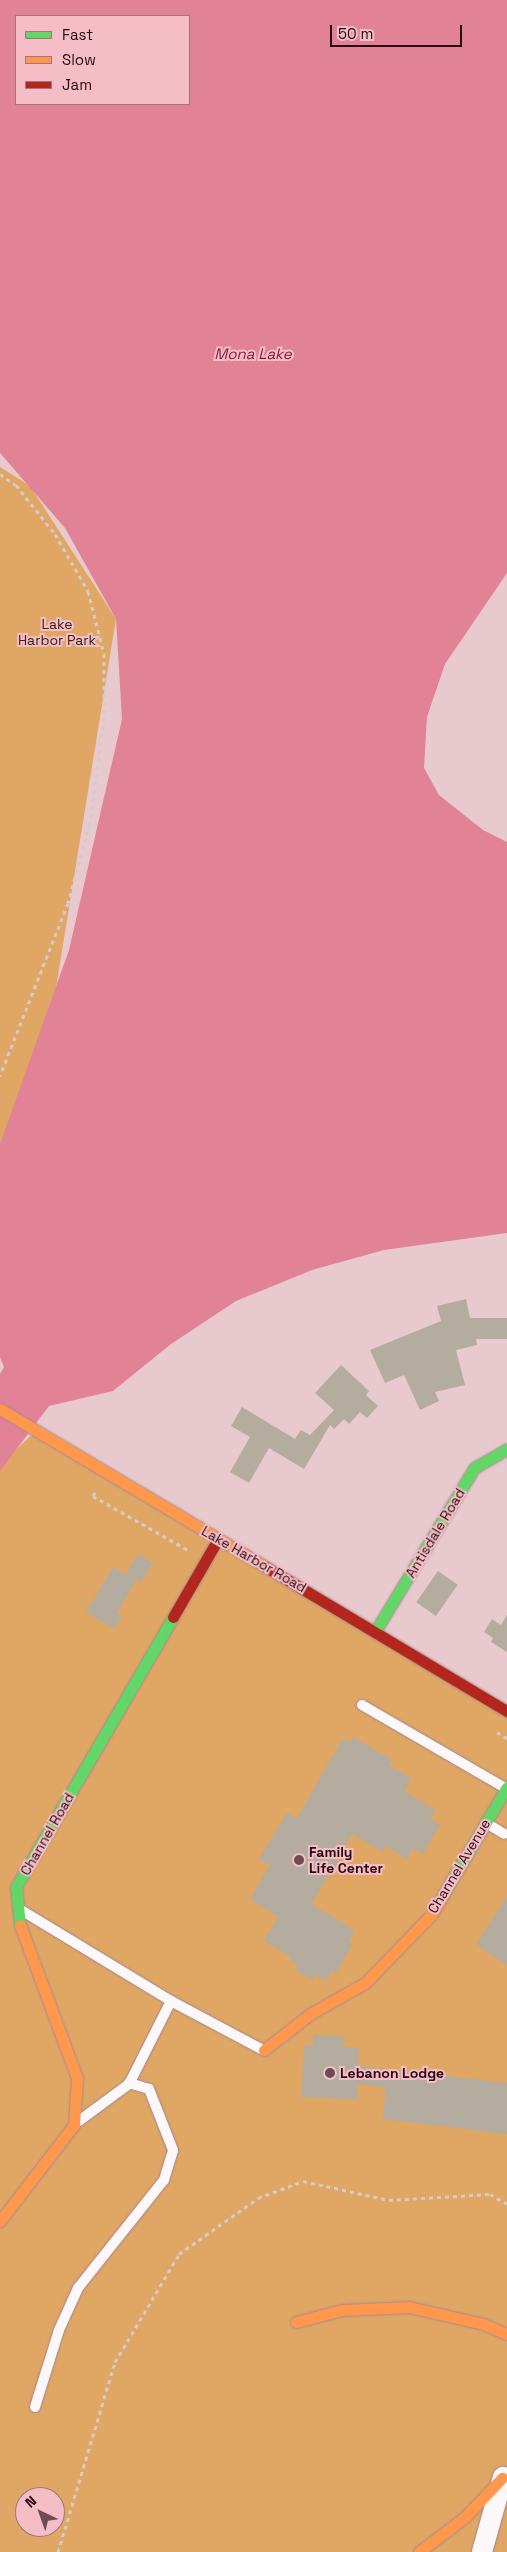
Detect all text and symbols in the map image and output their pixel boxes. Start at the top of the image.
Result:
legend [15,15,190,105]
scale bar [332,15,464,47]
text: 50 m [338,24,373,43]
text: Fast [62,25,93,44]
text: Slow [62,50,96,69]
text: Jam [62,75,92,94]
water label: Mona Lake [214,345,292,363]
park label: Lake Harbor Park [18,616,96,648]
street label: Antisdale Road [402,1485,468,1581]
street label: Lake Harbor Road [199,1522,309,1596]
street label: Channel Road [17,1790,77,1878]
street label: Channel Avenue [424,1816,494,1916]
place label: Family Life Center [309,1844,383,1876]
marker: Family Life Center [293,1854,305,1866]
place label: Lebanon Lodge [340,2065,444,2081]
marker: Lebanon Lodge [324,2067,336,2079]
north arrow [15,2487,65,2537]
text: N [21,2492,40,2511]

